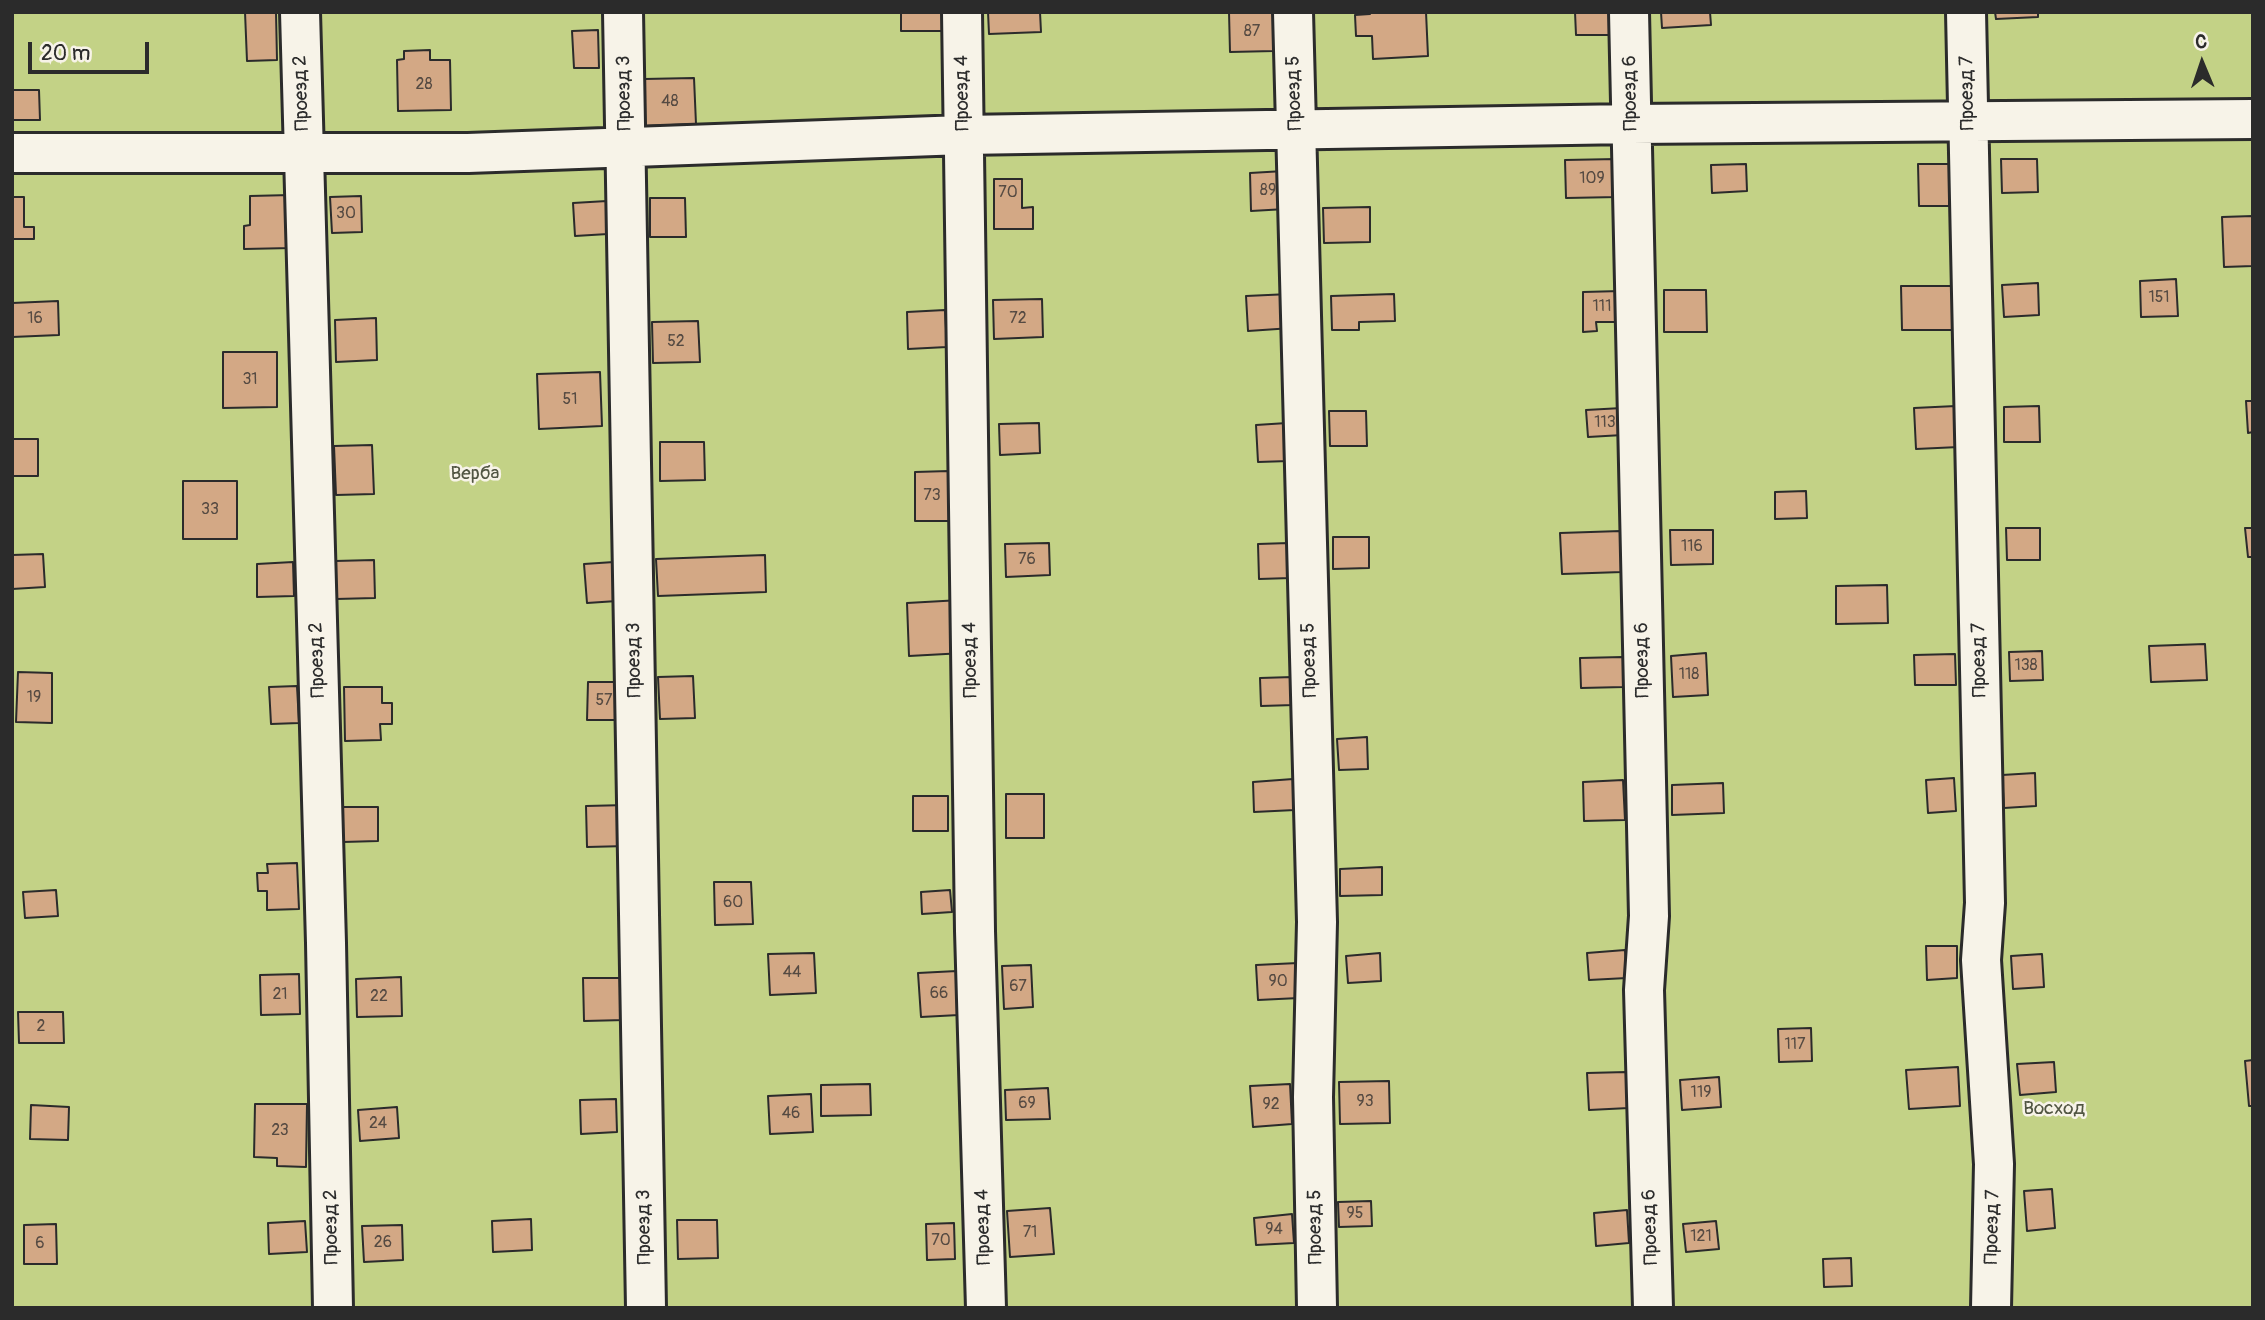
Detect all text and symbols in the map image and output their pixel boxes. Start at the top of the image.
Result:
house number: 87 [1244,22,1260,42]
scale bar [32,28,152,72]
north arrow [2167,28,2237,98]
text: С [2195,30,2208,54]
text: 20 m [41,40,90,67]
street label: Проезд 2 [289,55,315,131]
street label: Проезд 3 [613,55,637,131]
street label: Проезд 4 [951,55,975,131]
street label: Проезд 5 [1282,55,1308,131]
street label: Проезд 6 [1619,55,1643,131]
street label: Проезд 7 [1956,55,1980,131]
house number: 28 [415,75,433,95]
house number: 48 [661,92,679,112]
house number: 109 [1579,169,1605,189]
house number: 89 [1260,181,1276,201]
house number: 70 [998,183,1018,203]
house number: 30 [336,204,356,224]
house number: 151 [2148,288,2170,308]
house number: 111 [1593,297,1611,317]
house number: 16 [27,309,43,329]
house number: 72 [1009,309,1027,329]
house number: 52 [667,332,685,352]
house number: 31 [242,370,258,390]
house number: 51 [563,390,577,410]
house number: 113 [1594,413,1616,433]
park label: Верба [451,463,499,485]
house number: 73 [923,486,941,506]
house number: 33 [201,500,219,520]
house number: 116 [1681,537,1703,557]
house number: 76 [1018,550,1036,570]
street label: Проезд 2 [305,622,331,698]
street label: Проезд 3 [623,622,647,698]
street label: Проезд 4 [959,622,983,698]
street label: Проезд 5 [1297,622,1323,698]
street label: Проезд 6 [1631,622,1655,698]
street label: Проезд 7 [1968,622,1992,698]
house number: 138 [2014,656,2038,676]
house number: 118 [1679,665,1699,685]
house number: 19 [27,688,41,708]
house number: 57 [595,691,613,711]
house number: 60 [723,893,743,913]
house number: 44 [783,963,801,983]
house number: 90 [1268,972,1288,992]
house number: 67 [1009,977,1027,997]
house number: 66 [930,984,948,1004]
house number: 21 [272,985,288,1005]
house number: 22 [370,987,388,1007]
house number: 2 [37,1017,45,1037]
house number: 117 [1785,1035,1805,1055]
house number: 119 [1691,1083,1711,1103]
house number: 93 [1356,1092,1374,1112]
house number: 69 [1018,1094,1036,1114]
house number: 92 [1262,1095,1280,1115]
park label: Восход [2023,1098,2085,1120]
house number: 46 [782,1104,800,1124]
house number: 24 [369,1114,387,1134]
house number: 23 [271,1121,289,1141]
street label: Проезд 2 [320,1189,344,1265]
street label: Проезд 3 [633,1189,657,1265]
street label: Проезд 4 [971,1189,997,1265]
street label: Проезд 5 [1304,1189,1328,1265]
street label: Проезд 6 [1638,1189,1664,1265]
street label: Проезд 7 [1981,1189,2005,1265]
house number: 95 [1347,1204,1363,1224]
house number: 94 [1265,1220,1283,1240]
house number: 71 [1023,1223,1037,1243]
house number: 121 [1690,1227,1712,1247]
house number: 70 [931,1231,951,1251]
house number: 26 [374,1233,392,1253]
house number: 6 [35,1234,45,1254]

